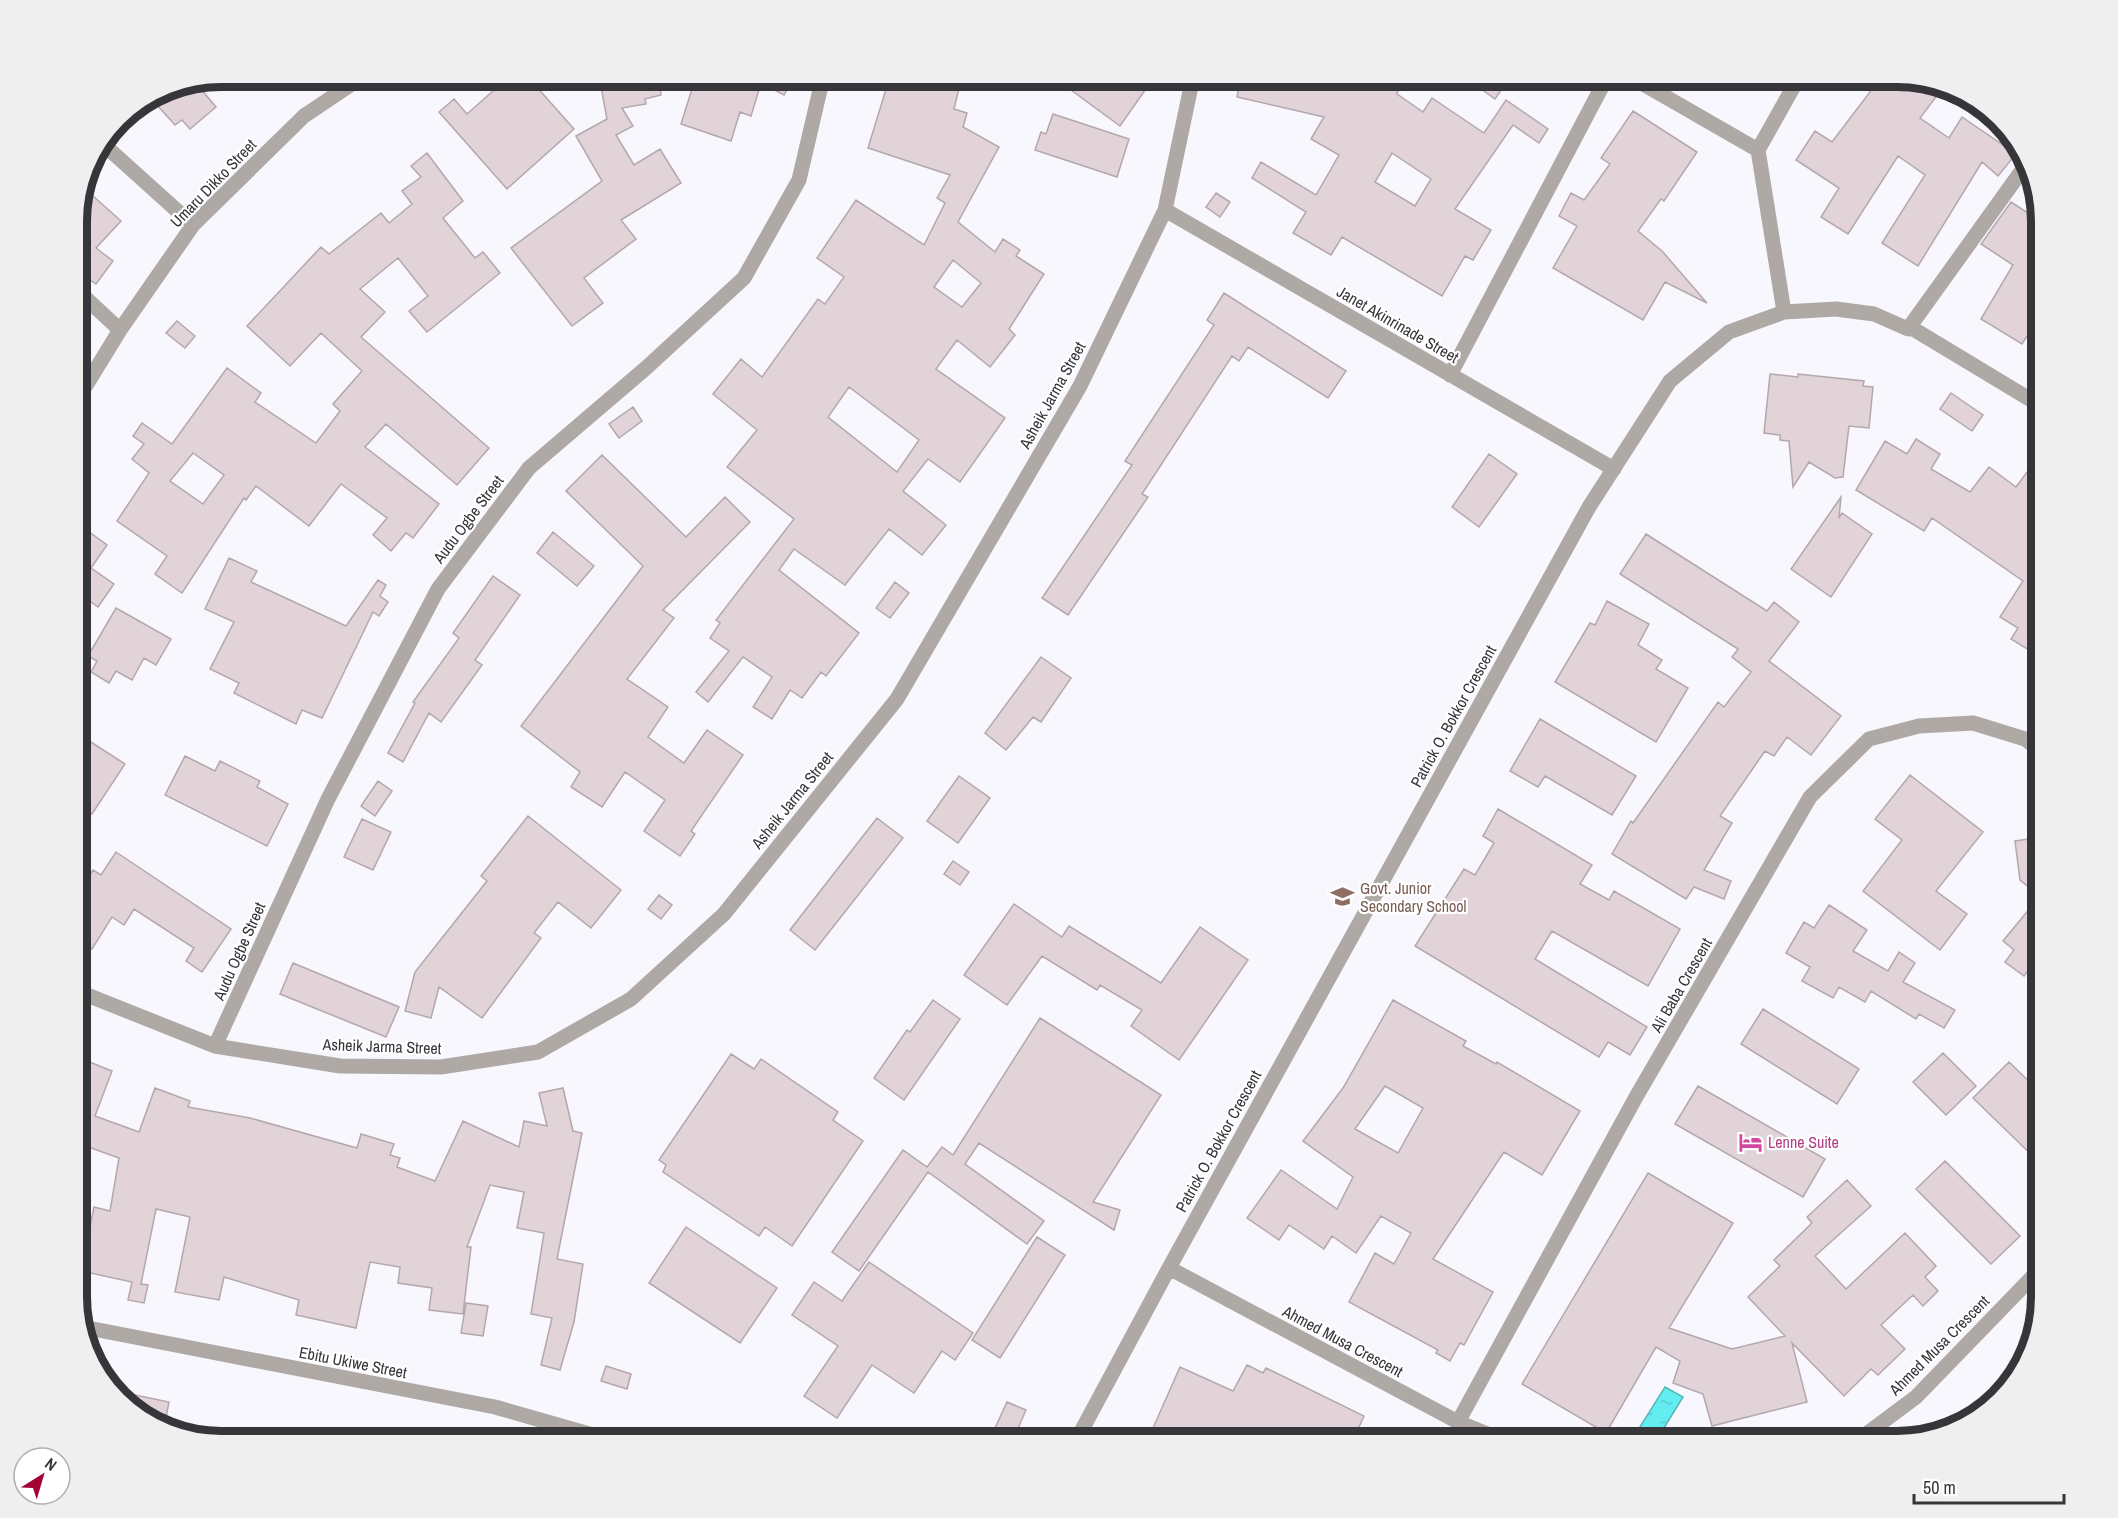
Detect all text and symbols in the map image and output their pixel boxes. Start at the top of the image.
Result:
street label: Umaru Dikko Street [165,134,261,232]
street label: Janet Akinrinade Street [1333,280,1463,368]
street label: Asheik Jarma Street [1013,337,1091,453]
street label: Audu Ogbe Street [427,470,509,568]
street label: Patrick O. Bokkor Crescent [1405,641,1501,791]
street label: Asheik Jarma Street [745,747,838,854]
place label: Govt. Junior Secondary School [1360,877,1467,917]
school or university icon: Govt. Junior Secondary School [1329,884,1355,910]
street label: Audu Ogbe Street [207,898,271,1004]
street label: Ali Baba Crescent [1645,933,1717,1037]
street label: Asheik Jarma Street [321,1033,442,1059]
street label: Patrick O. Bokkor Crescent [1170,1066,1266,1216]
hotel icon: Lenne Suite [1737,1129,1763,1155]
place label: Lenne Suite [1768,1131,1839,1153]
street label: Ahmed Musa Crescent [1883,1290,1994,1401]
street label: Ahmed Musa Crescent [1278,1299,1407,1382]
street label: Ebitu Ukiwe Street [297,1341,409,1383]
north arrow [12,1446,72,1506]
text: N [41,1452,61,1476]
scale bar [1914,1467,2064,1505]
text: 50 m [1923,1475,1956,1500]

